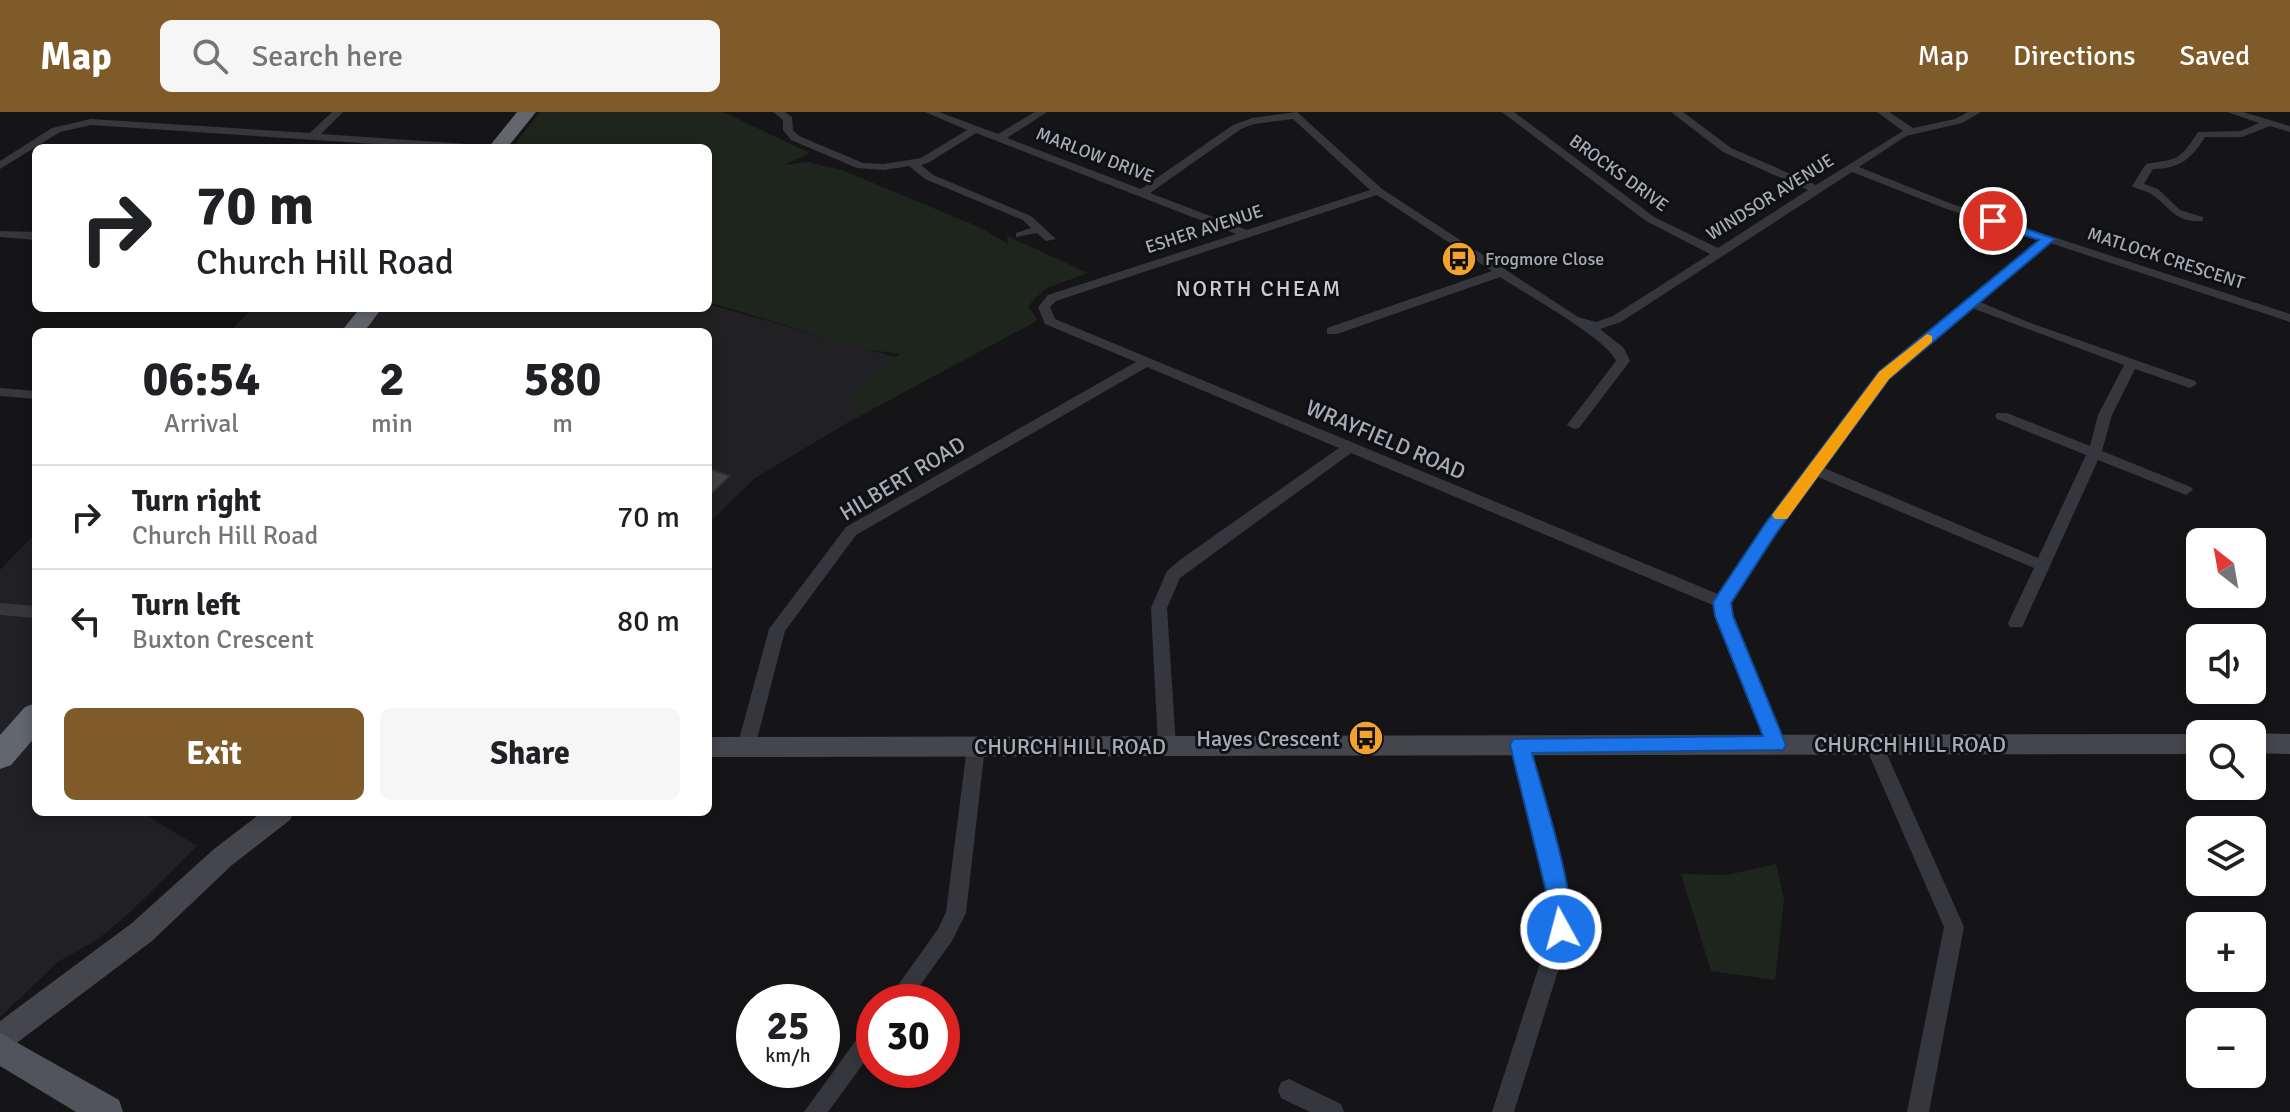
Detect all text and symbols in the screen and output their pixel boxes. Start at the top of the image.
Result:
search box [160,20,720,92]
text: Map [40,33,112,80]
icon: search [188,34,232,78]
text: Search here [252,38,403,75]
text: Map [1917,39,1969,73]
text: Directions [2013,39,2135,73]
text: Saved [2179,39,2250,73]
street label: MARLOW DRIVE [1033,122,1157,188]
street label: BROCKS DRIVE [1565,130,1673,216]
street label: WINDSOR AVENUE [1702,149,1838,245]
text: 70 m [196,171,314,240]
icon: right [64,176,168,280]
pin [1959,187,2027,255]
icon: arrive [1971,199,2015,243]
street label: ESHER AVENUE [1142,200,1266,258]
street label: MATLOCK CRESCENT [2085,222,2247,294]
text: Church Hill Road [196,240,454,285]
bus stop icon: Frogmore Close [1440,240,1478,278]
place label: Frogmore Close [1485,248,1604,270]
district label: NORTH CHEAM [1176,275,1342,302]
text: 06:54 [143,350,260,409]
text: 2 [379,350,405,409]
text: 580 [524,350,601,409]
street label: WRAYFIELD ROAD [1302,394,1470,485]
text: Arrival [164,408,239,440]
text: min [371,408,413,440]
text: m [552,408,573,440]
street label: HILBERT ROAD [835,430,970,526]
text: Turn right [132,483,261,520]
icon: right [64,495,108,539]
text: 70 m [617,499,680,536]
text: Church Hill Road [132,520,318,552]
north arrow [2186,528,2266,608]
map controls [2186,528,2266,1088]
text: Turn left [132,587,241,624]
icon: left [64,599,108,643]
text: 80 m [617,603,680,640]
text: Buxton Crescent [132,624,314,656]
button: sound [2186,624,2266,704]
button: Exit [64,708,364,800]
button: Share [380,708,680,800]
bus stop icon: Hayes Crescent [1347,719,1385,757]
button: search [2186,720,2266,800]
place label: Hayes Crescent [1196,725,1340,752]
street label: CHURCH HILL ROAD [1814,731,2006,758]
street label: CHURCH HILL ROAD [974,733,1166,760]
button: layers [2186,816,2266,896]
position arrow [1519,887,1603,971]
button: + [2186,912,2266,992]
speed limit sign: 30 [856,984,960,1088]
text: 25 [766,1001,810,1051]
button: − [2186,1008,2266,1088]
text: km/h [765,1043,811,1068]

